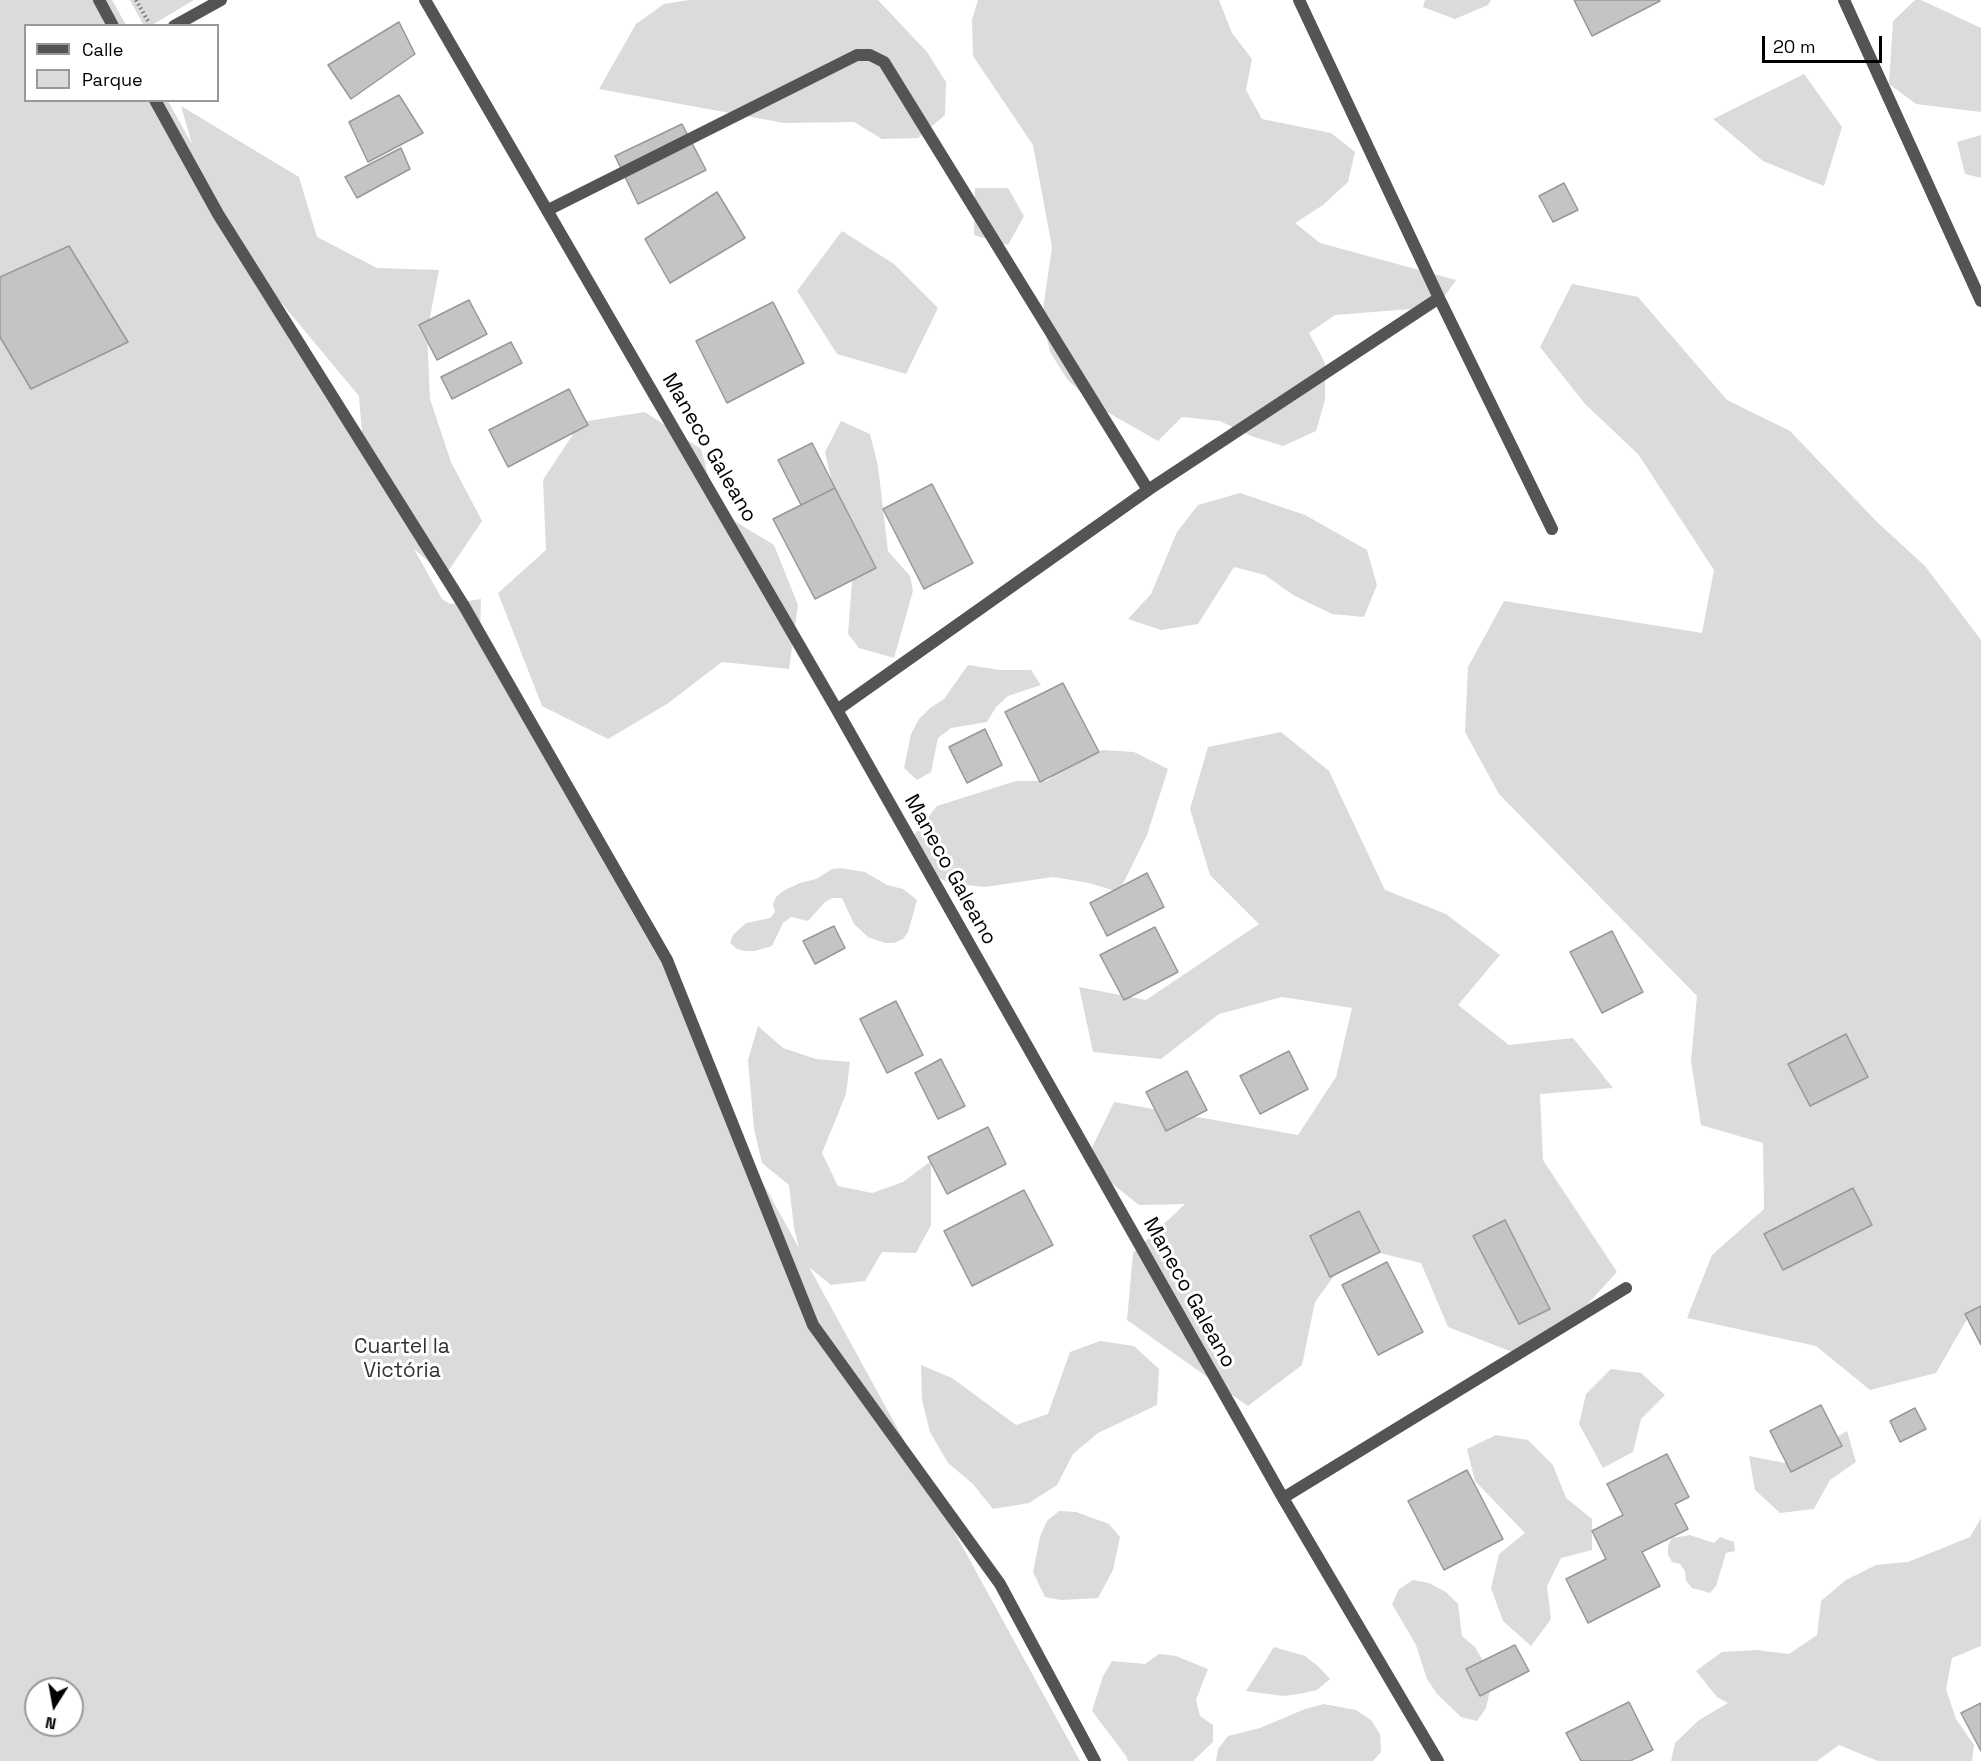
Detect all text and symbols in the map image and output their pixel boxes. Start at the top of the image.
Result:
legend [24,24,219,102]
scale bar [1765,24,1885,62]
text: 20 m [1773,35,1816,58]
text: Calle [82,38,123,61]
text: Parque [82,68,143,91]
street label: Maneco Galeano [656,369,762,527]
street label: Maneco Galeano [898,790,1002,950]
street label: Maneco Galeano [1137,1213,1241,1373]
park label: Cuartel la Victória [354,1334,450,1384]
north arrow [24,1677,84,1737]
text: N [44,1712,58,1735]

